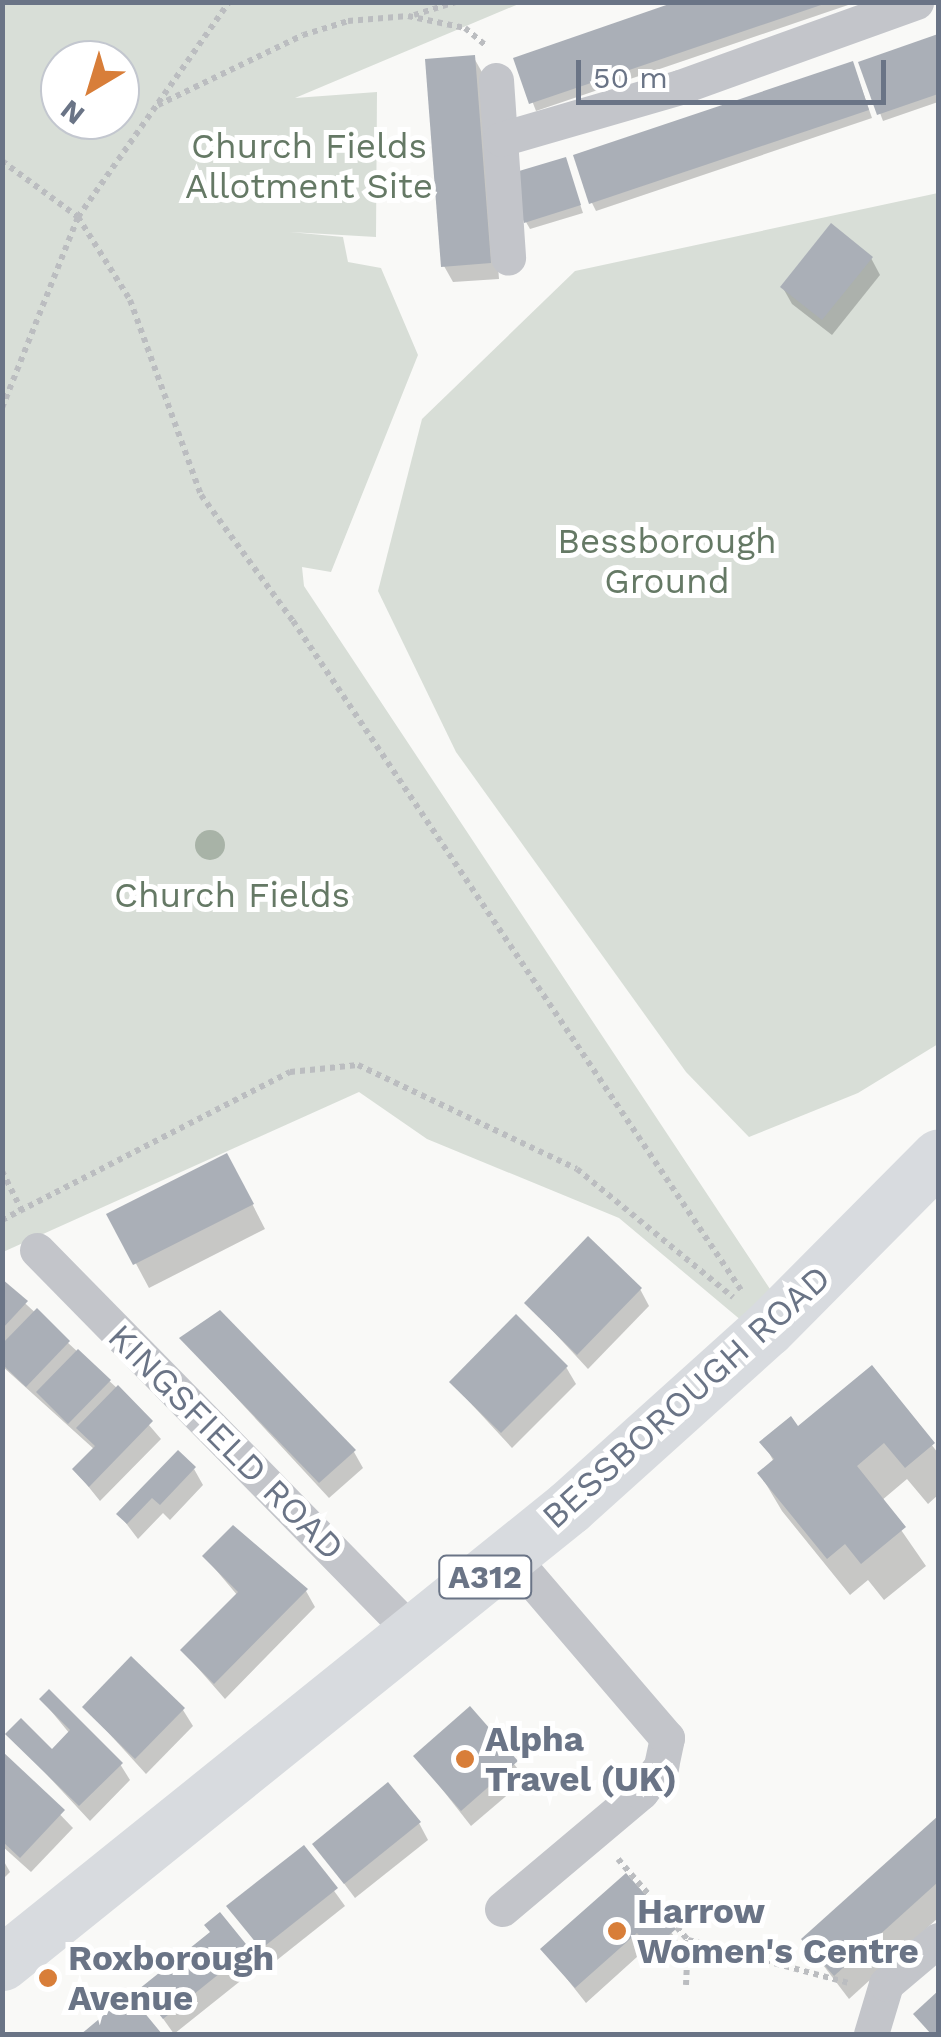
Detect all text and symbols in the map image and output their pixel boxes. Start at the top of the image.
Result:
north arrow [40,40,140,140]
scale bar [581,40,891,102]
text: 50 m [593,60,668,95]
text: N [54,93,91,132]
park label: Church Fields Allotment Site [185,125,433,207]
park label: Bessborough Ground [557,520,777,602]
park label: Church Fields [114,874,350,916]
street label: BESSBOROUGH ROAD [533,1257,839,1537]
street label: KINGSFIELD ROAD [100,1316,352,1568]
road number: A312 [438,1550,532,1604]
place label: Alpha Travel (UK) [485,1718,677,1800]
marker: Alpha Travel (UK) [454,1748,476,1770]
place label: Harrow Women's Centre [637,1890,919,1972]
marker: Harrow Women's Centre [606,1920,628,1942]
place label: Roxborough Avenue [68,1937,274,2019]
marker: Roxborough Avenue [37,1967,59,1989]

